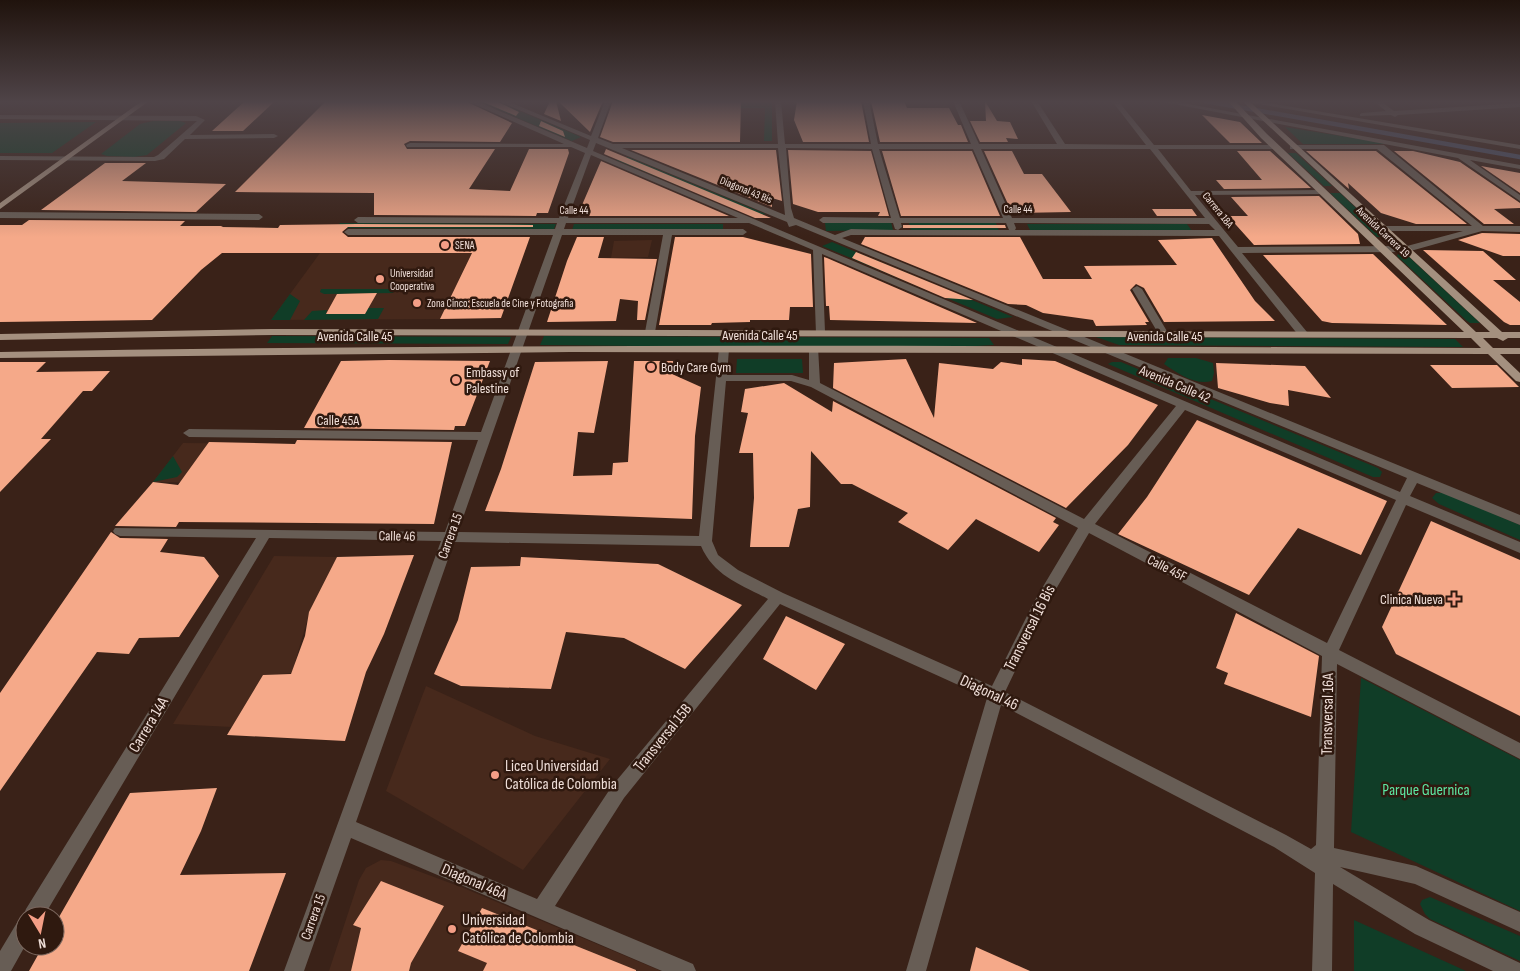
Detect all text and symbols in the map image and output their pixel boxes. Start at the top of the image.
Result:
street label: Diagonal 43 Bis [718,174,774,206]
street label: Carrera 18A [1200,189,1237,231]
street label: Calle 44 [1004,203,1033,216]
street label: Avenida Carrera 19 [1353,203,1412,260]
street label: Calle 44 [560,204,589,217]
marker: SENA [439,239,451,251]
place label: SENA [455,239,475,252]
place label: Universidad Cooperativa [390,267,434,293]
marker: Universidad Cooperativa [374,273,386,285]
marker: Zona Cinco: Escuela de Cine y Fotografia [411,297,423,309]
place label: Zona Cinco: Escuela de Cine y Fotografia [427,297,573,310]
street label: Avenida Calle 45 [721,327,798,344]
street label: Avenida Calle 45 [316,328,393,345]
street label: Avenida Calle 45 [1126,328,1203,345]
place label: Body Care Gym [661,359,731,376]
marker: Body Care Gym [645,361,657,373]
street label: Avenida Calle 42 [1136,361,1213,407]
place label: Embassy of Palestine [466,364,520,397]
marker: Embassy of Palestine [450,374,462,386]
street label: Calle 45A [317,412,360,429]
street label: Carrera 15 [434,511,466,561]
street label: Calle 46 [378,527,416,545]
street label: Calle 45F [1144,551,1190,585]
street label: Transversal 16 Bis [1000,582,1060,674]
place label: Clinica Nueva [1380,591,1443,608]
marker: Clinica Nueva [1447,592,1461,606]
street label: Diagonal 46 [957,671,1021,715]
street label: Transversal 16A [1318,673,1338,755]
street label: Carrera 14A [125,694,173,756]
street label: Transversal 15B [630,700,696,776]
place label: Liceo Universidad Católica de Colombia [505,757,617,794]
marker: Liceo Universidad Católica de Colombia [489,769,501,781]
park label: Parque Guernica [1382,781,1470,800]
street label: Diagonal 46A [439,860,510,904]
street label: Carrera 15 [297,892,329,942]
north arrow [15,906,65,956]
place label: Universidad Católica de Colombia [462,911,574,948]
marker: Universidad Católica de Colombia [446,923,458,935]
text: N [37,934,47,952]

